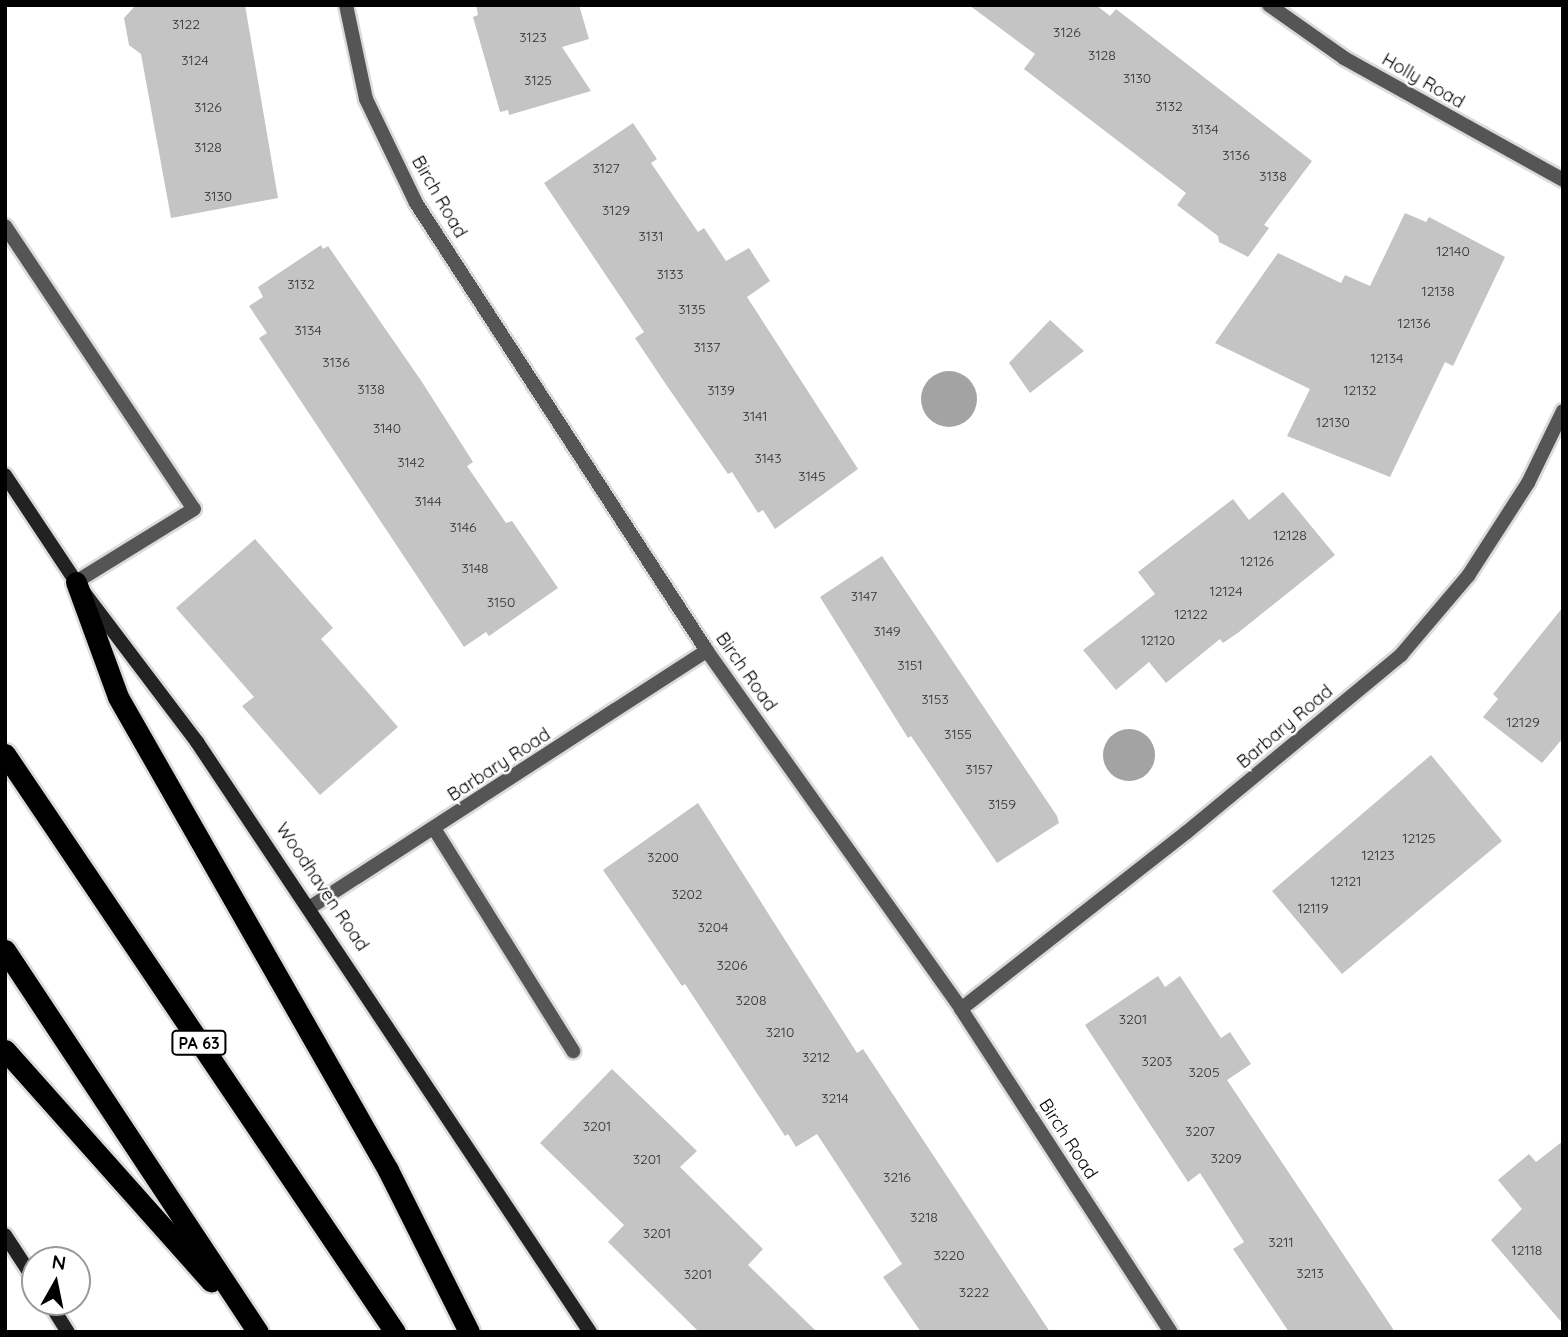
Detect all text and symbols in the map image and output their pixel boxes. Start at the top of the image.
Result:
house number: 3122 [172,16,200,32]
house number: 3126 [1053,24,1081,40]
house number: 3123 [519,29,547,45]
house number: 3128 [1088,47,1116,63]
street label: Holly Road [1378,49,1468,113]
house number: 3124 [181,52,209,68]
house number: 3130 [1123,70,1151,86]
house number: 3125 [524,72,552,88]
house number: 3132 [1155,98,1183,114]
house number: 3126 [194,99,222,115]
house number: 3134 [1191,121,1219,137]
house number: 3128 [194,139,222,155]
house number: 3136 [1222,147,1250,163]
street label: Birch Road [407,152,471,242]
house number: 3127 [592,160,620,176]
house number: 3138 [1259,168,1287,184]
house number: 3130 [204,188,232,204]
house number: 3129 [602,202,630,218]
house number: 3131 [638,228,664,244]
house number: 12140 [1436,243,1470,259]
house number: 3133 [656,266,684,282]
house number: 3132 [287,276,315,292]
house number: 12138 [1421,283,1455,299]
house number: 3135 [678,301,706,317]
house number: 12136 [1398,315,1430,331]
house number: 3134 [294,322,322,338]
house number: 3137 [693,339,721,355]
house number: 12134 [1371,350,1403,366]
house number: 3136 [322,354,350,370]
house number: 3138 [357,381,385,397]
house number: 3139 [707,382,735,398]
house number: 12132 [1343,382,1377,398]
house number: 3141 [743,408,767,424]
house number: 12130 [1316,414,1350,430]
house number: 3140 [373,420,401,436]
house number: 3143 [754,450,782,466]
house number: 3142 [397,454,425,470]
house number: 3145 [798,468,826,484]
house number: 3144 [414,493,442,509]
house number: 3146 [449,519,477,535]
house number: 12128 [1273,527,1307,543]
house number: 12126 [1240,553,1274,569]
house number: 3148 [461,560,489,576]
house number: 12124 [1209,583,1243,599]
house number: 3147 [851,588,877,604]
house number: 3150 [487,594,515,610]
house number: 12122 [1174,606,1208,622]
house number: 3149 [873,623,901,639]
street label: Birch Road [711,628,781,716]
house number: 12120 [1141,632,1175,648]
house number: 3151 [897,657,923,673]
street label: Barbary Road [1233,681,1337,773]
house number: 3153 [921,691,949,707]
house number: 12129 [1506,714,1540,730]
street label: Barbary Road [444,724,554,806]
house number: 3155 [944,726,972,742]
house number: 3157 [965,761,993,777]
house number: 3159 [988,796,1016,812]
street label: Woodhaven Road [271,819,373,955]
house number: 12125 [1402,830,1436,846]
house number: 12123 [1361,847,1395,863]
house number: 3200 [647,849,679,865]
house number: 12121 [1330,873,1362,889]
house number: 3202 [671,886,703,902]
house number: 12119 [1297,900,1329,916]
house number: 3204 [698,919,728,935]
house number: 3206 [717,957,747,973]
house number: 3208 [736,992,766,1008]
house number: 3201 [1119,1011,1147,1027]
house number: 3210 [766,1024,794,1040]
road number: PA 63 [171,1030,227,1056]
house number: 3212 [802,1049,830,1065]
house number: 3203 [1142,1053,1172,1069]
house number: 3205 [1188,1064,1220,1080]
house number: 3214 [821,1090,849,1106]
street label: Birch Road [1034,1095,1102,1183]
house number: 3201 [583,1118,611,1134]
house number: 3207 [1185,1123,1215,1139]
house number: 3209 [1210,1150,1242,1166]
house number: 3201 [633,1151,661,1167]
house number: 3216 [883,1169,911,1185]
house number: 3218 [910,1209,938,1225]
house number: 3201 [643,1225,671,1241]
house number: 3211 [1268,1234,1294,1250]
house number: 12118 [1512,1242,1542,1258]
north arrow [21,1246,91,1316]
house number: 3220 [933,1247,965,1263]
text: N [50,1249,68,1275]
house number: 3213 [1296,1265,1324,1281]
house number: 3201 [684,1266,712,1282]
house number: 3222 [959,1284,989,1300]

